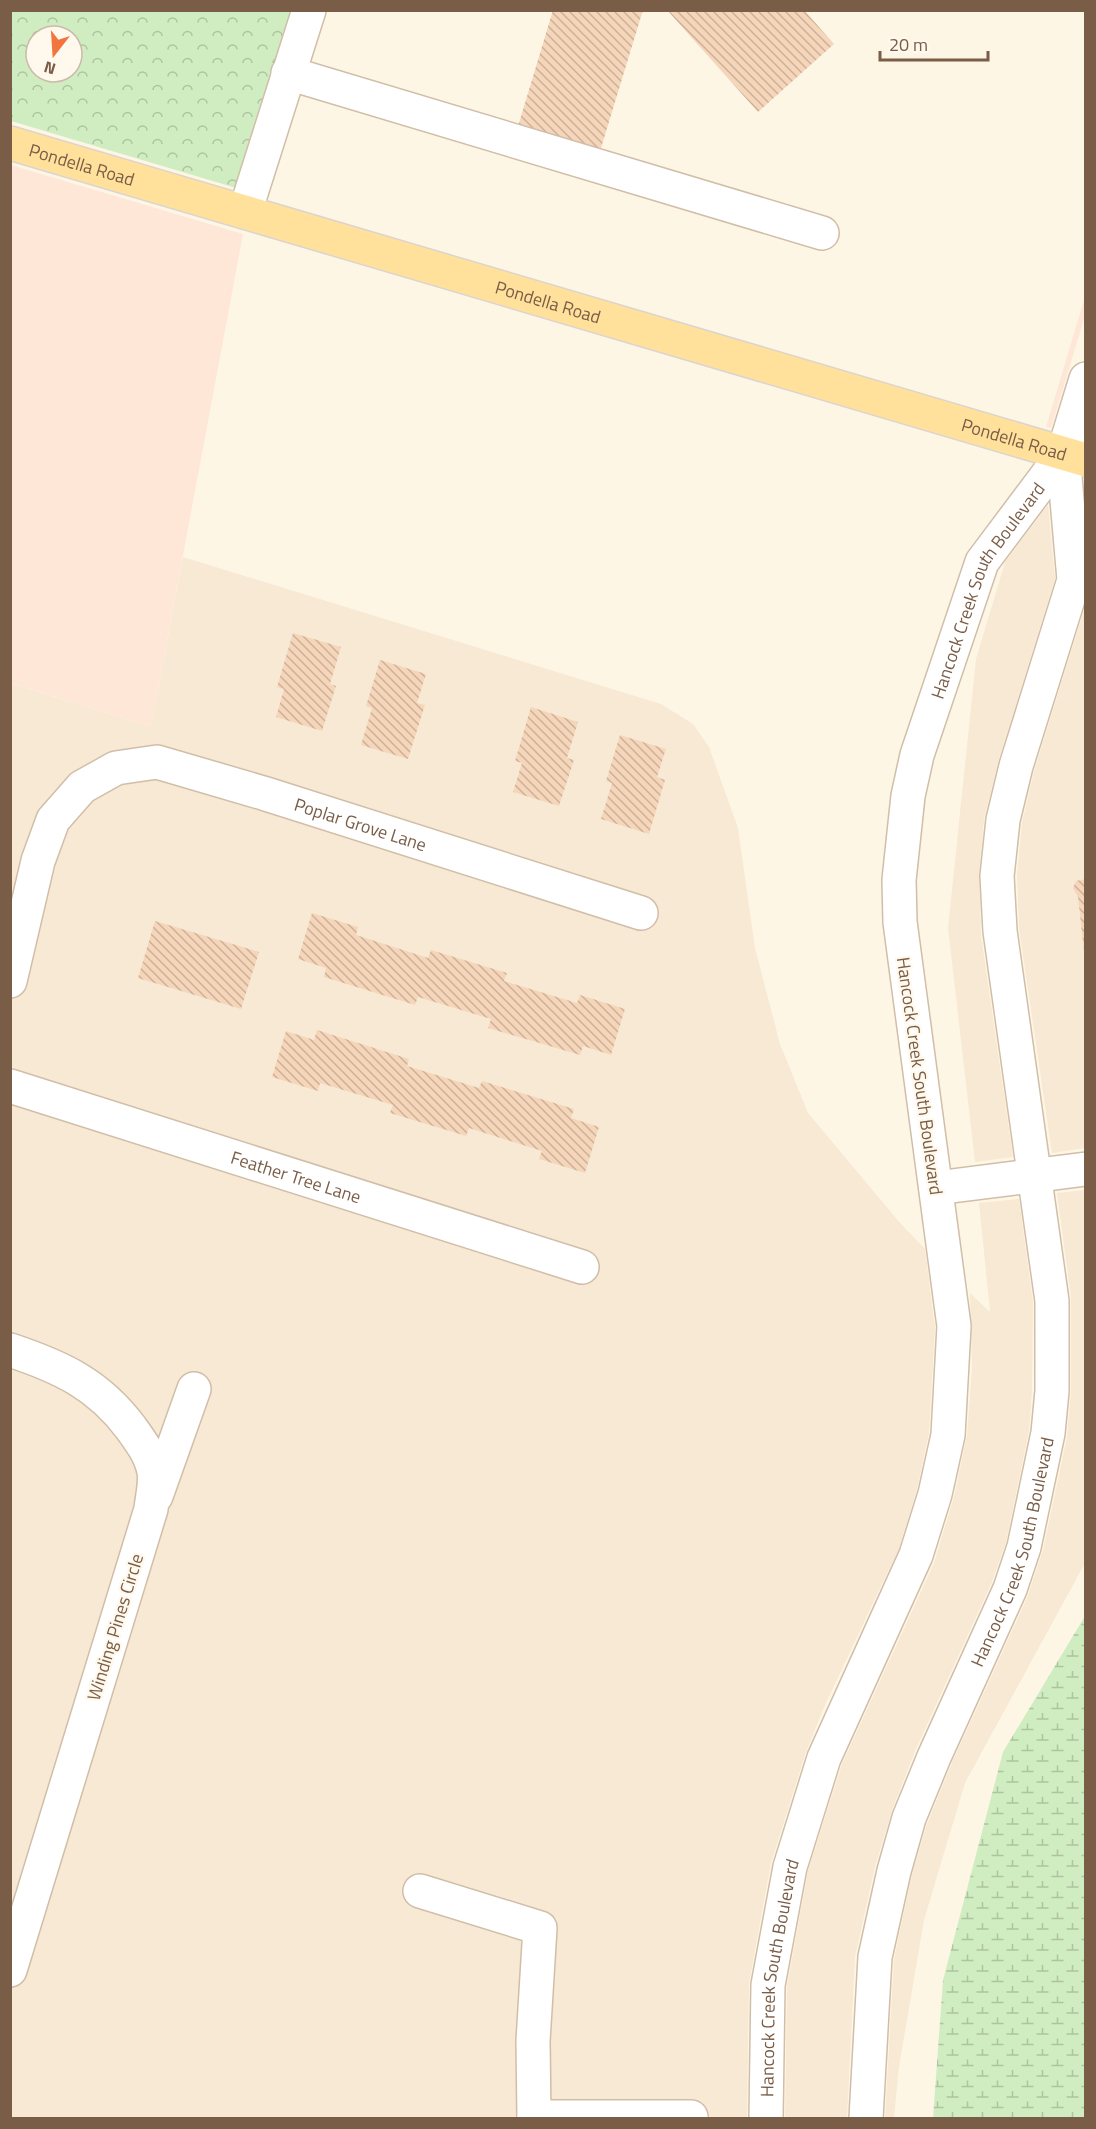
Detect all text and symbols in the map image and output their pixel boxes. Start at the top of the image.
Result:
north arrow [24,24,84,84]
scale bar [880,24,988,62]
text: 20 m [889,31,928,58]
text: N [41,55,58,81]
street label: Pondella Road [26,136,138,193]
street label: Pondella Road [492,273,604,330]
street label: Pondella Road [958,411,1070,467]
street label: Hancock Creek South Boulevard [923,476,1051,702]
street label: Poplar Grove Lane [291,790,430,858]
street label: Hancock Creek South Boulevard [890,955,950,1197]
street label: Feather Tree Lane [228,1143,365,1210]
street label: Hancock Creek South Boulevard [963,1434,1060,1671]
street label: Winding Pines Circle [80,1550,150,1704]
street label: Hancock Creek South Boulevard [753,1855,805,2097]

